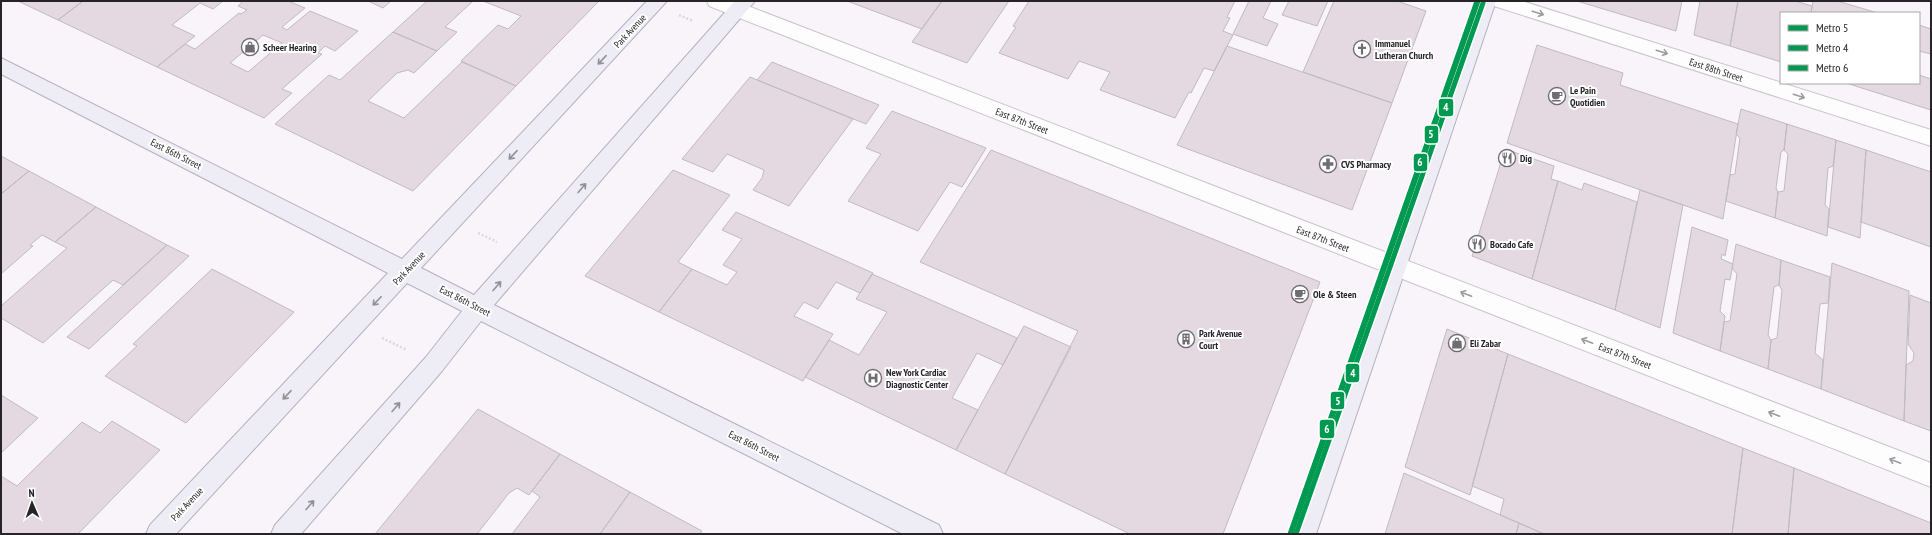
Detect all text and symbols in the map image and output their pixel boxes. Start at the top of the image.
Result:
one-way arrow [1531,10,1544,17]
street label: Park Avenue [611,11,649,51]
legend [1780,12,1920,84]
text: Metro 5 [1816,20,1848,35]
shop icon: Scheer Hearing [240,37,260,57]
place label: Immanuel Lutheran Church [1375,37,1434,62]
church icon: Immanuel Lutheran Church [1352,39,1372,59]
text: Metro 4 [1816,40,1849,55]
place label: Scheer Hearing [263,41,317,54]
one-way arrow [1655,49,1668,56]
one-way arrow [598,55,607,65]
street label: East 88th Street [1688,55,1745,85]
text: Metro 6 [1816,60,1848,75]
place label: Le Pain Quotidien [1570,84,1606,109]
cafe icon: Le Pain Quotidien [1547,86,1567,106]
one-way arrow [1792,93,1805,100]
line badge: 4 [1438,98,1454,117]
text: 4 [1443,100,1449,114]
street label: East 87th Street [994,105,1050,137]
line badge: 5 [1424,125,1439,144]
text: 5 [1428,127,1434,141]
street label: East 86th Street [148,136,204,173]
restaurant icon: Dig [1497,148,1517,168]
one-way arrow [509,150,518,160]
place label: Dig [1520,152,1533,165]
line badge: 6 [1413,153,1428,172]
pharmacy icon: CVS Pharmacy [1318,154,1338,174]
text: 6 [1417,155,1423,169]
place label: CVS Pharmacy [1341,158,1392,171]
one-way arrow [578,183,587,193]
street label: East 87th Street [1295,223,1351,255]
restaurant icon: Bocado Cafe [1467,234,1487,254]
place label: Bocado Cafe [1490,238,1533,251]
street label: Park Avenue [390,248,428,288]
one-way arrow [492,280,501,291]
street label: East 86th Street [437,283,493,320]
cafe icon: Ole & Steen [1290,284,1310,304]
place label: Ole & Steen [1313,288,1357,301]
one-way arrow [1460,289,1472,297]
one-way arrow [372,296,382,306]
place label: Park Avenue Court [1199,327,1242,352]
building icon: Park Avenue Court [1176,329,1196,349]
shop icon: Eli Zabar [1447,333,1467,353]
place label: Eli Zabar [1470,337,1501,350]
one-way arrow [1582,337,1594,345]
street label: East 87th Street [1597,340,1653,372]
line badge: 4 [1345,363,1360,383]
place label: New York Cardiac Diagnostic Center [886,366,948,391]
text: 4 [1350,366,1356,380]
hospital icon: New York Cardiac Diagnostic Center [863,368,883,388]
one-way arrow [282,390,292,400]
line badge: 5 [1330,391,1345,410]
text: 5 [1335,394,1341,408]
one-way arrow [391,403,400,413]
one-way arrow [1768,409,1780,417]
line badge: 6 [1319,419,1335,439]
text: 6 [1324,422,1330,436]
street label: East 86th Street [726,428,782,465]
one-way arrow [1889,456,1901,464]
north arrow [12,483,52,523]
street label: Park Avenue [168,484,206,524]
text: N [28,486,35,500]
one-way arrow [305,500,314,510]

